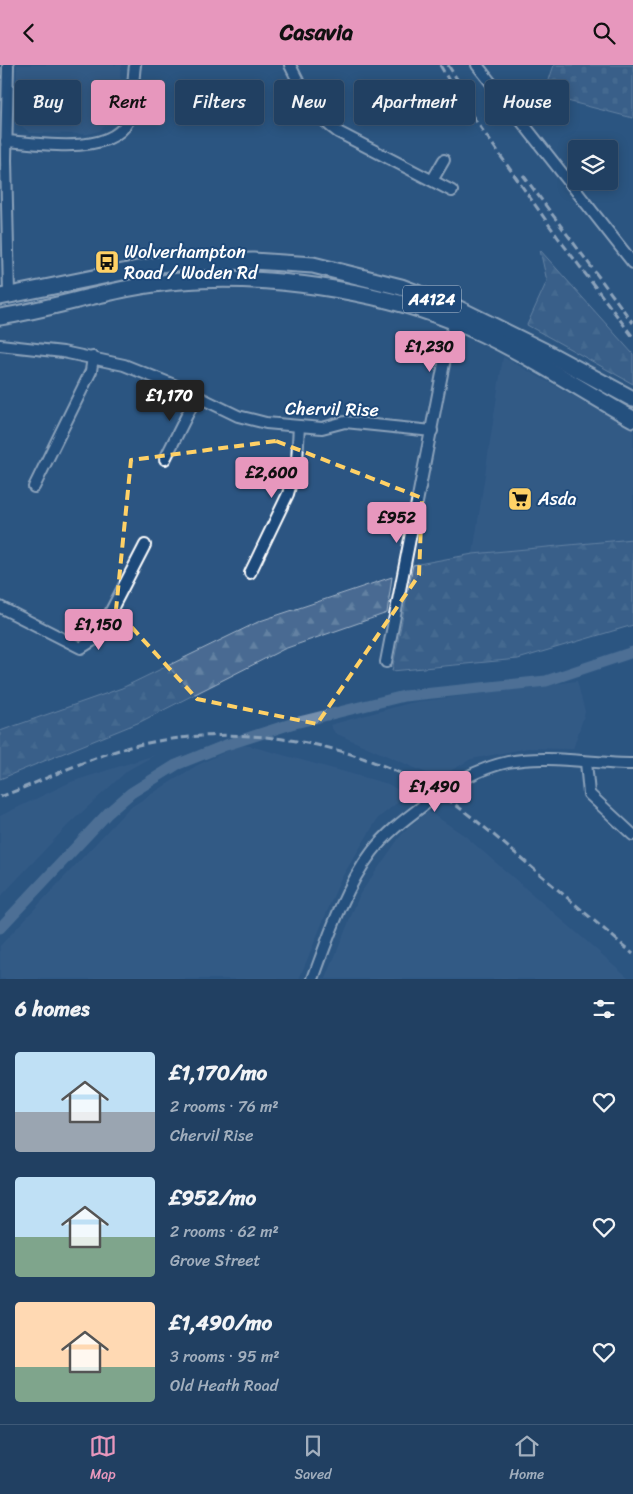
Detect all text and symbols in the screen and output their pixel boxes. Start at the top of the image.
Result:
text: Casavia [280,13,353,52]
icon: back [15,19,43,47]
icon: search [590,19,618,47]
chip: Buy [15,80,81,125]
chip: Rent [91,80,165,125]
chip: Filters [175,80,264,125]
chip: New [274,80,344,125]
chip: Apartment [354,80,475,125]
chip: House [485,80,569,125]
map controls [568,140,618,190]
button: layers [568,140,618,190]
place label: Wolverhampton Road / Woden Rd [124,236,259,289]
bus stop icon: Wolverhampton Road / Woden Rd [94,249,120,275]
road number: A4124 [403,285,461,313]
pin: £1,230 [389,331,471,373]
text: £1,230 [406,332,454,361]
pin: £1,170 [129,379,211,422]
text: £1,170 [147,381,193,410]
street label: Chervil Rise [285,392,379,426]
pin: £2,600 [231,457,313,499]
text: £2,600 [246,458,298,487]
place label: Asda [537,483,577,515]
supermarket icon: Asda [507,486,533,512]
pin: £952 [367,501,427,544]
text: £952 [378,503,416,532]
pin: £1,150 [58,609,140,651]
text: £1,150 [76,610,122,639]
pin: £1,490 [394,771,476,813]
text: £1,490 [410,772,460,801]
text: 6 homes [15,990,90,1028]
icon: filters [590,995,618,1023]
text: £1,170/mo [170,1054,267,1092]
icon: home [55,1072,115,1132]
icon: heart [590,1088,618,1116]
text: 2 rooms · 76 m² [170,1092,279,1121]
text: Chervil Rise [170,1121,253,1150]
text: £952/mo [170,1179,256,1217]
icon: home [55,1197,115,1257]
icon: heart [590,1213,618,1241]
text: 2 rooms · 62 m² [170,1217,279,1246]
text: Grove Street [170,1246,260,1275]
text: £1,490/mo [170,1304,272,1342]
icon: home [55,1322,115,1382]
icon: heart [590,1338,618,1366]
text: 3 rooms · 95 m² [170,1342,280,1371]
text: Old Heath Road [170,1371,278,1400]
tab: Map [89,1432,117,1487]
tab: Saved [295,1432,331,1487]
tab: Home [509,1432,544,1487]

